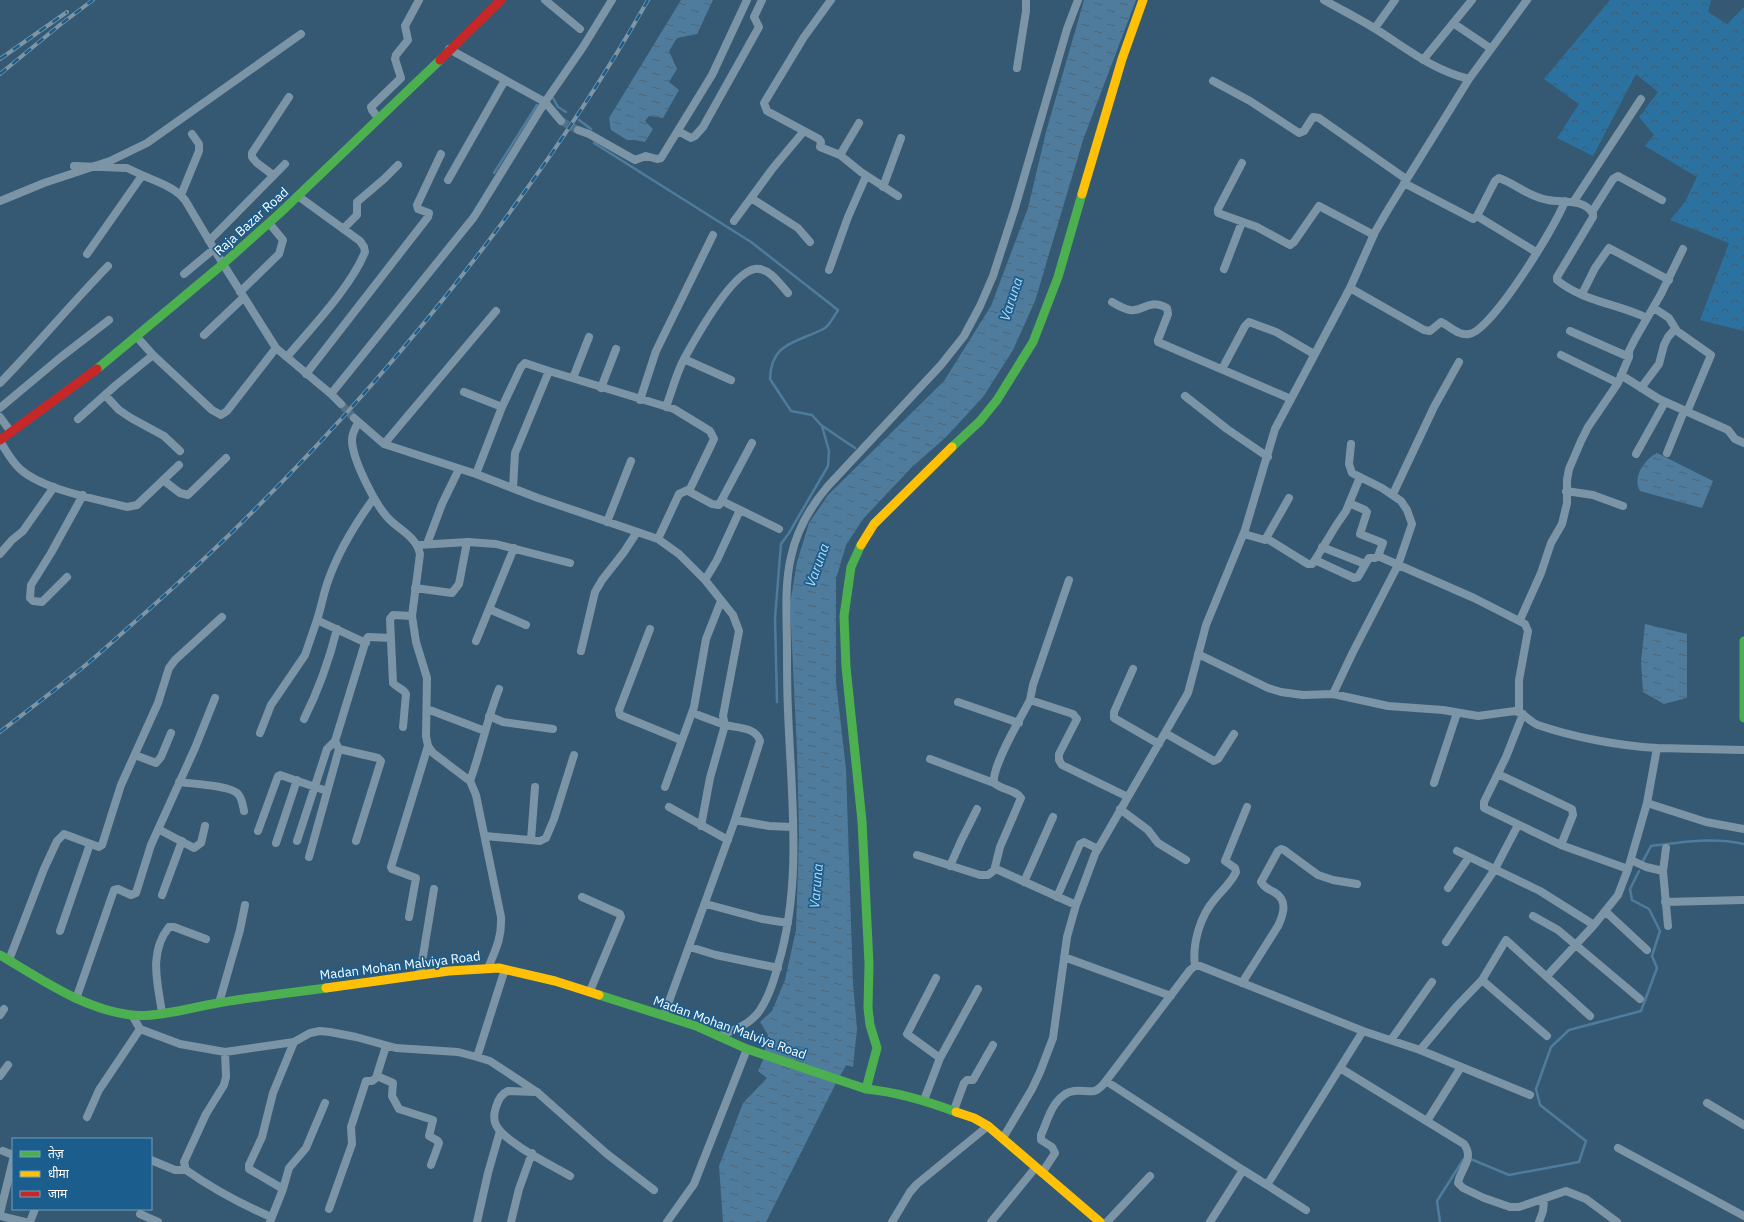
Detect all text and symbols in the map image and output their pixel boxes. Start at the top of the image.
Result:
street label: Raja Bazar Road [211,183,292,259]
water label: Varuna [995,275,1027,323]
water label: Varuna [801,541,833,589]
water label: Varuna [805,863,827,909]
street label: Madan Mohan Malviya Road [319,947,481,984]
street label: Madan Mohan Malviya Road [651,992,809,1063]
legend [12,1138,152,1210]
text: तेज़ [48,1146,65,1161]
text: धीमा [48,1166,70,1181]
text: जाम [48,1186,68,1201]

